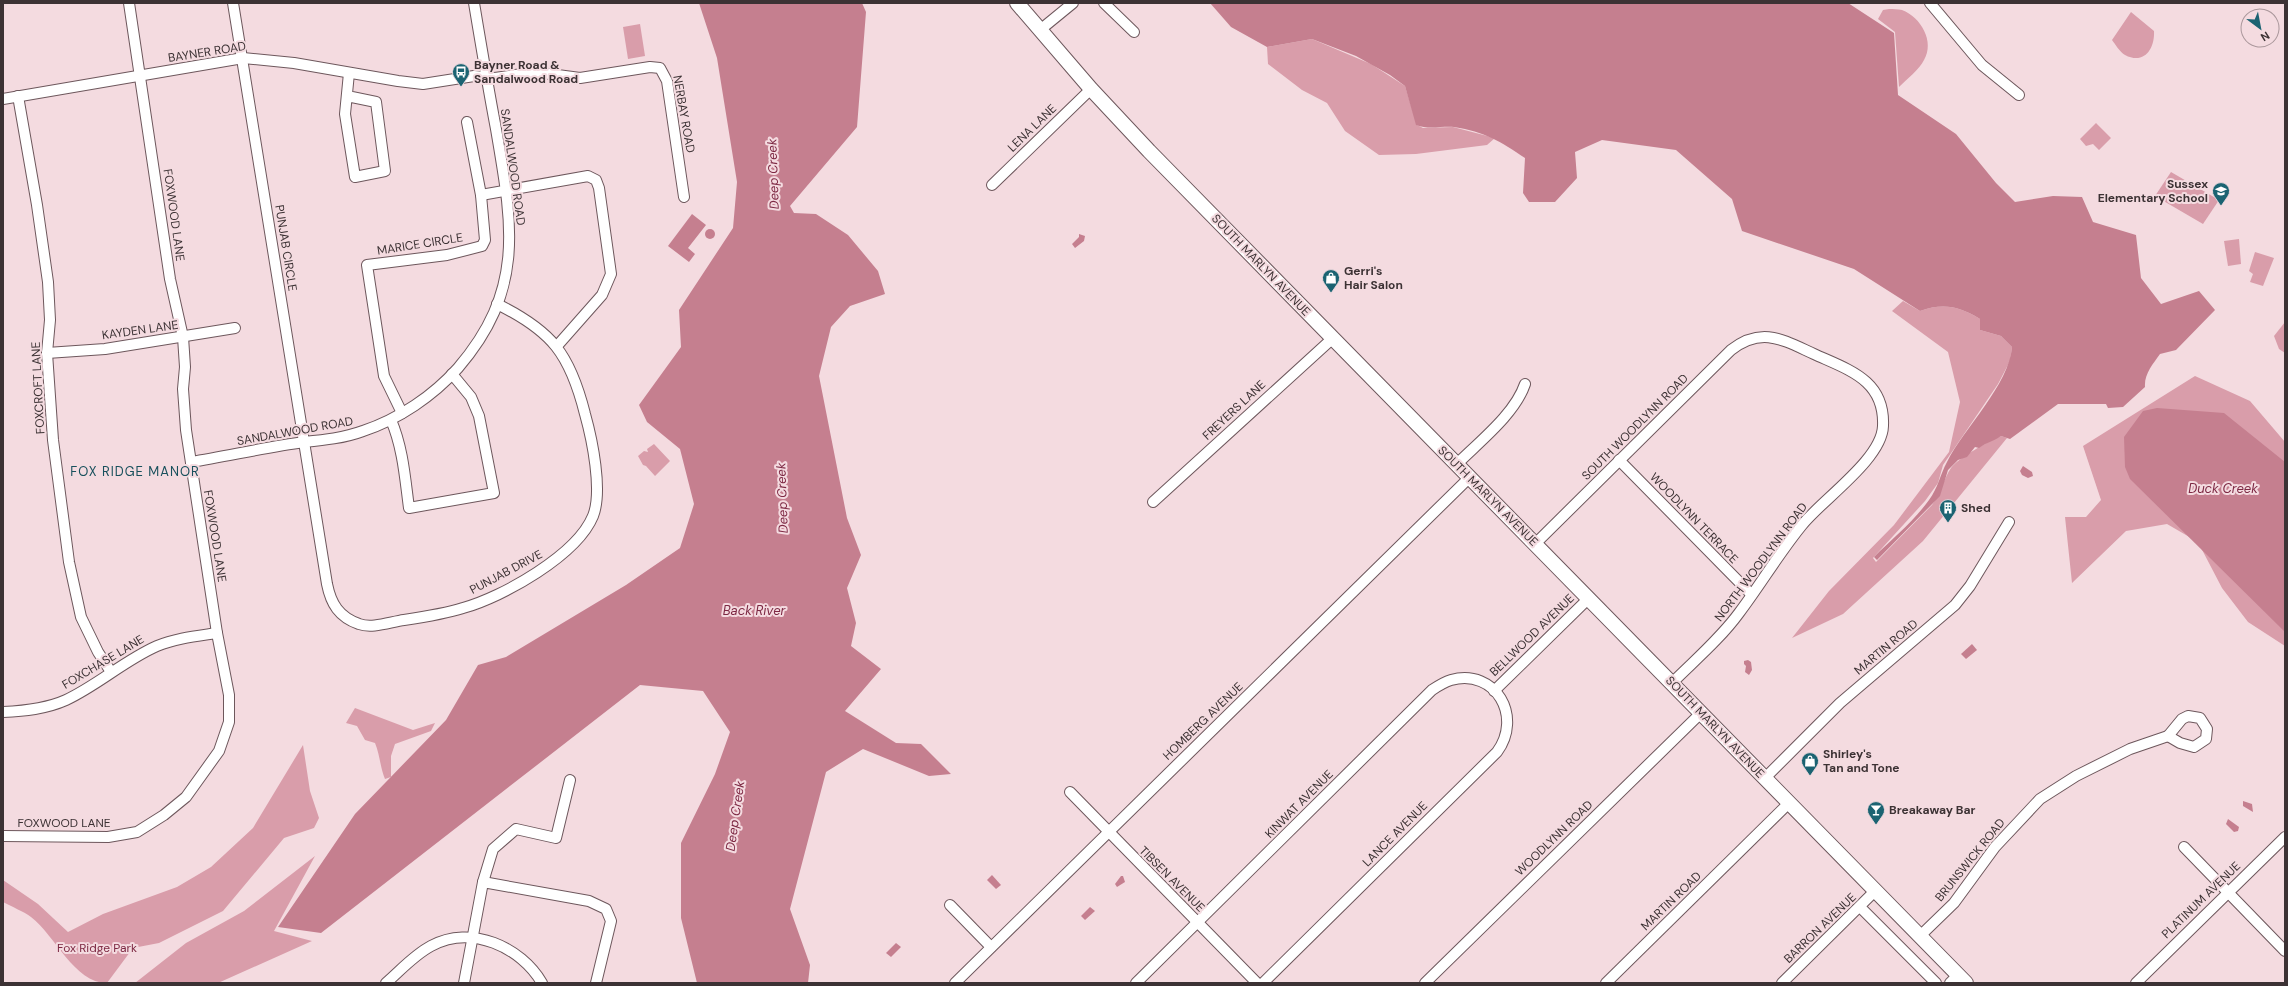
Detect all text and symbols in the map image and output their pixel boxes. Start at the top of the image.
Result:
north arrow [2240,8,2280,48]
text: N [2258,28,2272,45]
street label: BAYNER ROAD [167,38,247,66]
place label: Bayner Road & Sandalwood Road [474,57,578,87]
bus stop icon: Bayner Road & Sandalwood Road [451,62,471,87]
street label: NERBAY ROAD [669,74,699,154]
street label: LENA LANE [1004,101,1060,155]
street label: SANDALWOOD ROAD [497,108,529,226]
water label: Deep Creek [763,138,783,210]
street label: FOXWOOD LANE [160,168,188,262]
place label: Sussex Elementary School [2098,176,2208,206]
school or university icon: Sussex Elementary School [2211,181,2231,206]
street label: PUNJAB CIRCLE [271,204,301,293]
street label: SOUTH MARLYN AVENUE [1208,211,1314,319]
street label: MARICE CIRCLE [376,229,464,259]
place label: Gerri's Hair Salon [1344,263,1403,293]
shop icon: Gerri's Hair Salon [1321,268,1341,293]
street label: KAYDEN LANE [101,317,179,343]
street label: FOXCROFT LANE [28,341,48,435]
street label: SOUTH WOODLYNN ROAD [1578,370,1692,484]
street label: FREYERS LANE [1199,376,1269,443]
street label: SANDALWOOD ROAD [236,413,354,449]
street label: SOUTH MARLYN AVENUE [1434,442,1542,550]
water label: Deep Creek [772,462,792,534]
district label: FOX RIDGE MANOR [70,463,200,480]
street label: WOODLYNN TERRACE [1646,469,1742,567]
water label: Duck Creek [2188,480,2258,497]
street label: FOXWOOD LANE [200,489,230,583]
building icon: Shed [1938,498,1958,523]
street label: NORTH WOODLYNN ROAD [1711,499,1811,625]
place label: Shed [1961,500,1991,516]
street label: PUNJAB DRIVE [467,546,545,598]
street label: BELLWOOD AVENUE [1486,590,1578,680]
water label: Back River [723,602,787,619]
street label: MARTIN ROAD [1851,616,1921,678]
street label: FOXCHASE LANE [59,631,147,693]
street label: SOUTH MARLYN AVENUE [1662,673,1768,781]
street label: HOMBERG AVENUE [1159,678,1247,763]
place label: Shirley's Tan and Tone [1823,746,1900,776]
shop icon: Shirley's Tan and Tone [1800,751,1820,776]
street label: KINWAT AVENUE [1261,766,1337,842]
water label: Deep Creek [722,779,748,852]
street label: WOODLYNN ROAD [1512,797,1596,879]
street label: LANCE AVENUE [1359,798,1431,870]
bar icon: Breakaway Bar [1866,800,1886,825]
place label: Breakaway Bar [1889,802,1976,818]
street label: FOXWOOD LANE [17,815,111,831]
street label: BRUNSWICK ROAD [1932,815,2008,905]
street label: TIBSEN AVENUE [1136,843,1208,915]
street label: PLATINUM AVENUE [2158,858,2244,942]
street label: MARTIN ROAD [1637,868,1705,934]
street label: BARRON AVENUE [1780,889,1860,967]
park label: Fox Ridge Park [57,940,137,956]

